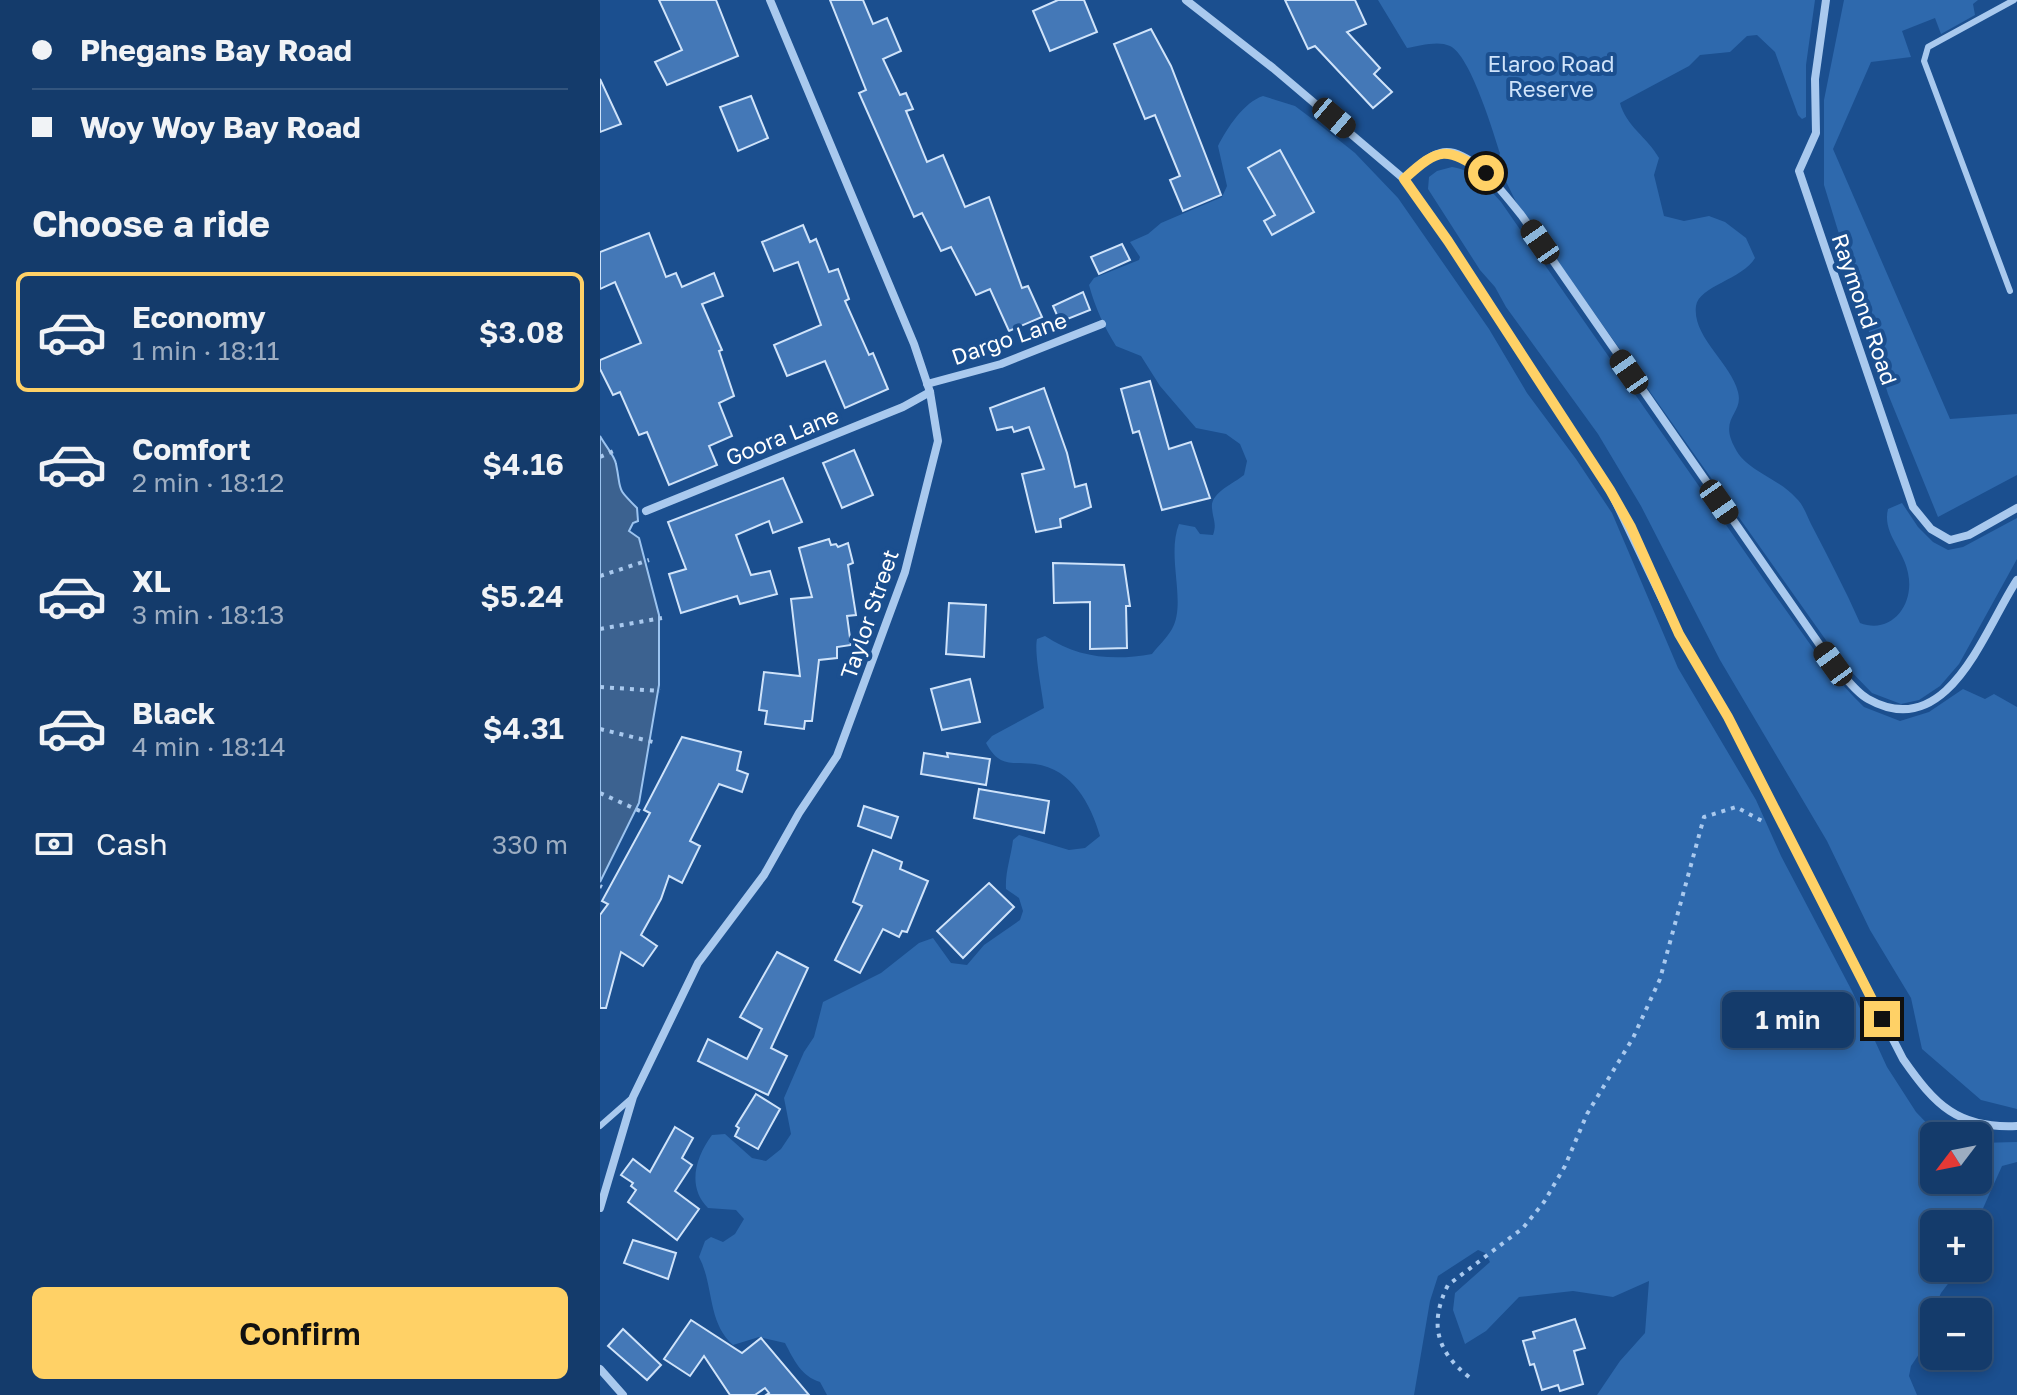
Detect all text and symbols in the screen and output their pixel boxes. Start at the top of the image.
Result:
text: Phegans Bay Road [80,32,352,68]
park label: Elaroo Road Reserve [1487,50,1615,102]
car [1308,93,1360,143]
text: Woy Woy Bay Road [80,109,361,145]
route start [1468,155,1504,191]
text: Choose a ride [32,202,270,245]
car [1516,215,1564,269]
street label: Raymond Road [1826,230,1904,388]
icon: car [36,296,108,368]
text: Economy [132,299,266,335]
street label: Dargo Lane [948,306,1070,370]
text: $3.08 [479,314,564,350]
text: 1 min · 18:11 [132,335,279,366]
car [1605,345,1653,399]
street label: Goora Lane [721,401,843,471]
icon: car [36,428,108,500]
text: Comfort [132,431,251,467]
text: $4.16 [482,446,564,482]
text: 2 min · 18:12 [132,467,284,498]
car [1695,475,1743,529]
street label: Taylor Street [834,546,904,682]
icon: car [36,560,108,632]
text: XL [132,563,171,599]
text: $5.24 [480,578,564,614]
text: 3 min · 18:13 [132,599,285,630]
car [1809,638,1857,690]
icon: car [36,692,108,764]
text: Black [132,695,215,731]
text: $4.31 [483,710,564,746]
text: 4 min · 18:14 [132,731,286,762]
icon: cash [32,822,76,866]
text: Cash [96,826,168,862]
text: 330 m [492,829,568,860]
callout: 1 min [1722,991,1854,1047]
route end [1864,1001,1900,1037]
text: 1 min [1755,1004,1821,1035]
north arrow [1920,1122,1992,1194]
map controls [1920,1122,1992,1370]
button: + [1920,1210,1992,1282]
button: Confirm [32,1287,568,1379]
button: − [1920,1298,1992,1370]

